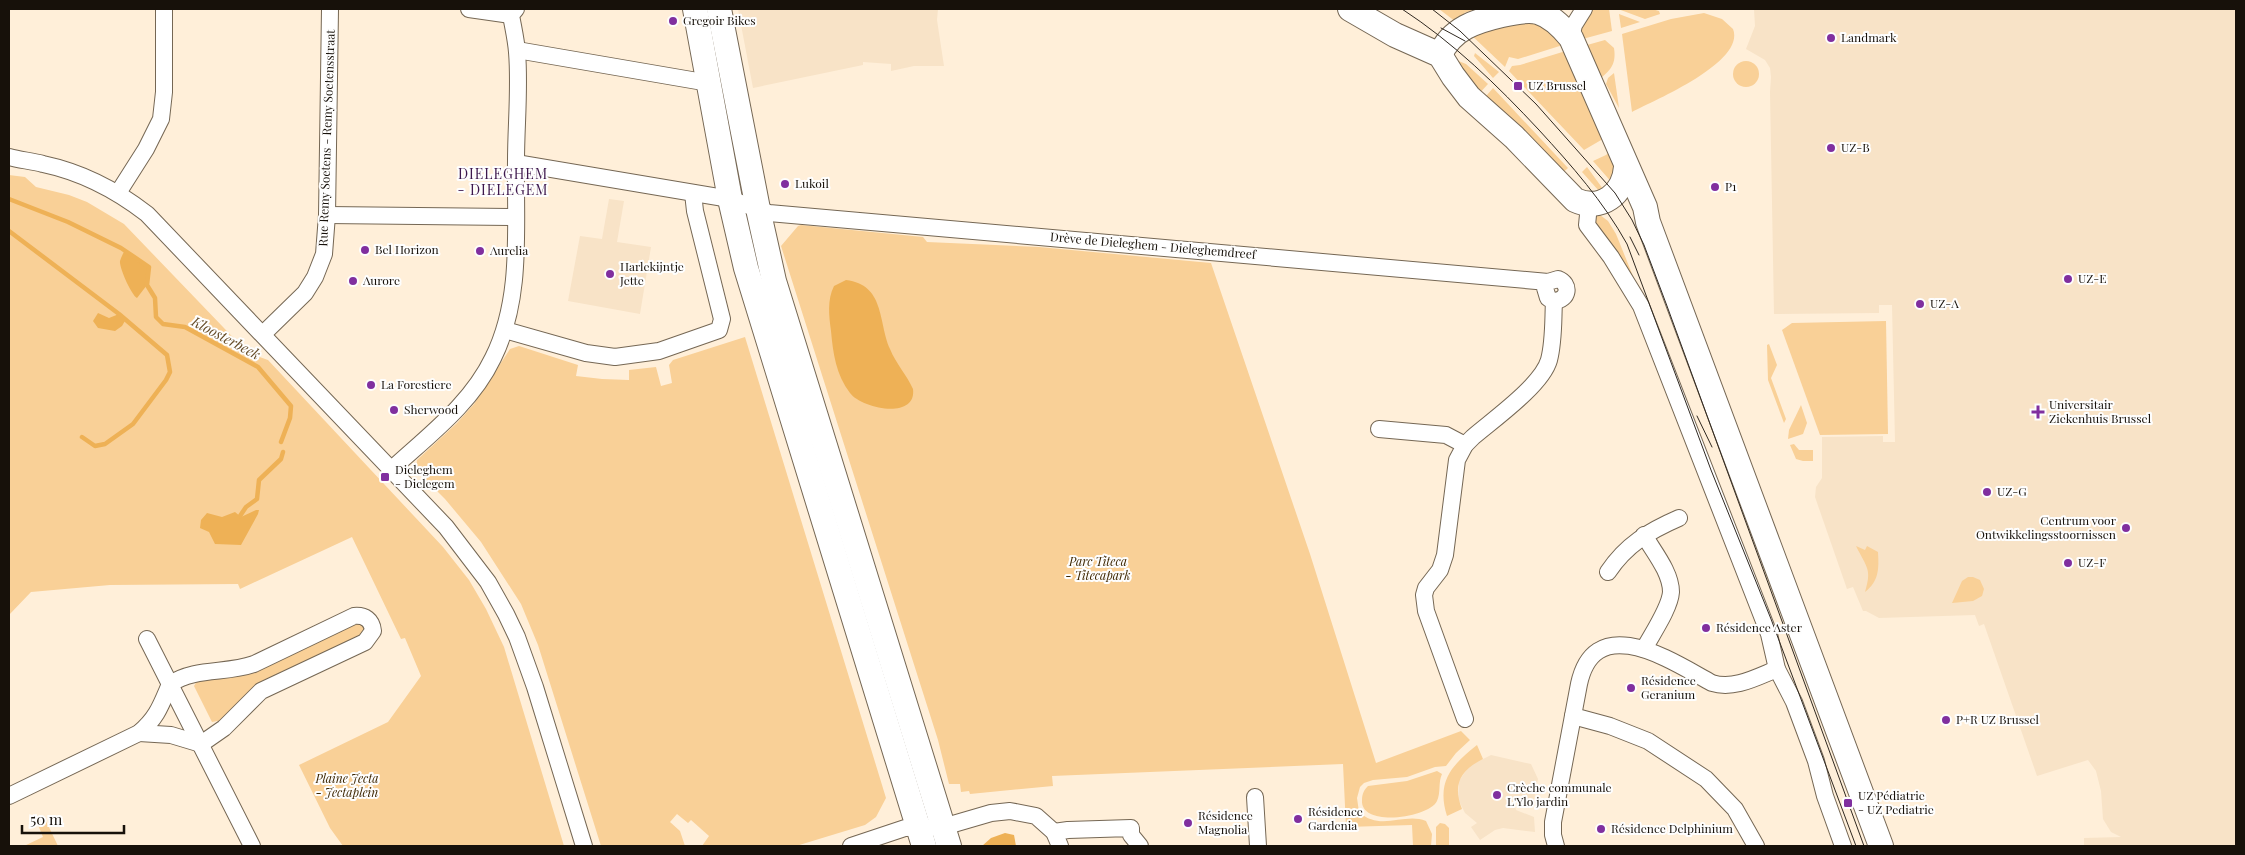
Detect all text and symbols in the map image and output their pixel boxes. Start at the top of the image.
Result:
place label: Gregoir Bikes [683,12,756,28]
marker: Gregoir Bikes [667,15,679,27]
street label: Rue Remy Soetens - Remy Soetensstraat [314,28,338,247]
place label: Landmark [1841,29,1897,45]
marker: Landmark [1825,32,1837,44]
place label: UZ Brussel [1528,77,1587,93]
marker: UZ Brussel [1512,80,1524,92]
place label: UZ-B [1841,139,1870,155]
marker: UZ-B [1825,142,1837,154]
district label: DIELEGHEM - DIELEGEM [457,164,549,199]
place label: Lukoil [795,175,829,191]
marker: Lukoil [779,178,791,190]
place label: P1 [1725,178,1737,194]
marker: P1 [1709,181,1721,193]
street label: Drève de Dieleghem - Dieleghemdreef [1050,228,1258,262]
place label: Bel Horizon [375,241,439,257]
place label: Aurelia [489,242,528,258]
marker: Bel Horizon [359,244,371,256]
marker: Aurelia [474,245,486,257]
place label: Harlekijntje Jette [619,258,684,288]
marker: Harlekijntje Jette [604,268,616,280]
place label: UZ-E [2078,270,2107,286]
place label: Aurore [362,272,400,288]
marker: UZ-E [2062,273,2074,285]
marker: Aurore [347,275,359,287]
place label: UZ-A [1930,295,1959,311]
marker: UZ-A [1914,298,1926,310]
water label: Kloosterbeek [188,311,264,364]
place label: La Forestiere [381,376,452,392]
marker: La Forestiere [365,379,377,391]
place label: Universitair Ziekenhuis Brussel [2049,396,2152,426]
place label: Sherwood [404,401,458,417]
marker: Sherwood [388,404,400,416]
marker: Universitair Ziekenhuis Brussel [2031,405,2045,419]
place label: Dieleghem - Dielegem [395,461,455,491]
marker: Dieleghem - Dielegem [379,471,391,483]
place label: UZ-G [1997,483,2027,499]
marker: UZ-G [1981,486,1993,498]
place label: Centrum voor Ontwikkelingsstoornissen [1976,512,2117,542]
marker: Centrum voor Ontwikkelingsstoornissen [2120,522,2132,534]
park label: Parc Titeca - Titecapark [1066,553,1130,583]
place label: UZ-F [2078,554,2106,570]
marker: UZ-F [2062,557,2074,569]
place label: Résidence Aster [1716,619,1803,635]
marker: Résidence Aster [1700,622,1712,634]
place label: Résidence Geranium [1641,672,1696,702]
marker: Résidence Geranium [1625,682,1637,694]
place label: P+R UZ Brussel [1956,711,2040,727]
marker: P+R UZ Brussel [1940,714,1952,726]
park label: Plaine Jecta - Jectaplein [314,770,379,800]
place label: Crèche communale L'Ylo jardin [1507,779,1612,809]
place label: UZ Pédiatrie - UZ Pediatrie [1858,787,1934,817]
marker: Crèche communale L'Ylo jardin [1491,789,1503,801]
marker: UZ Pédiatrie - UZ Pediatrie [1842,797,1854,809]
scale bar [22,802,125,834]
place label: Résidence Gardenia [1308,803,1363,833]
place label: Résidence Magnolia [1198,807,1253,837]
text: 50 m [30,809,63,829]
marker: Résidence Gardenia [1292,813,1304,825]
marker: Résidence Magnolia [1182,817,1194,829]
place label: Résidence Delphinium [1611,820,1733,836]
marker: Résidence Delphinium [1595,823,1607,835]

